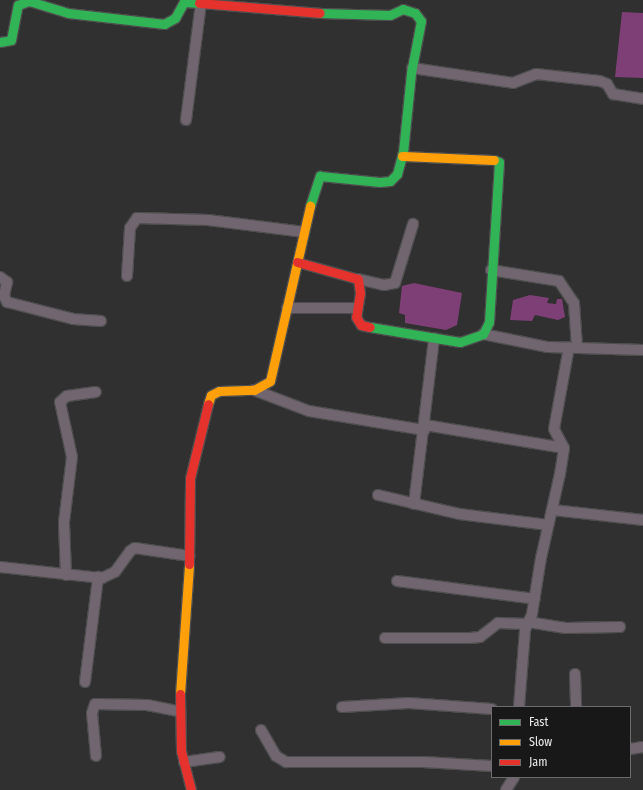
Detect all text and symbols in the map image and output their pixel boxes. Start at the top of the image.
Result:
legend [491,706,631,778]
text: Fast [529,715,548,729]
text: Slow [529,735,552,749]
text: Jam [529,755,547,769]

